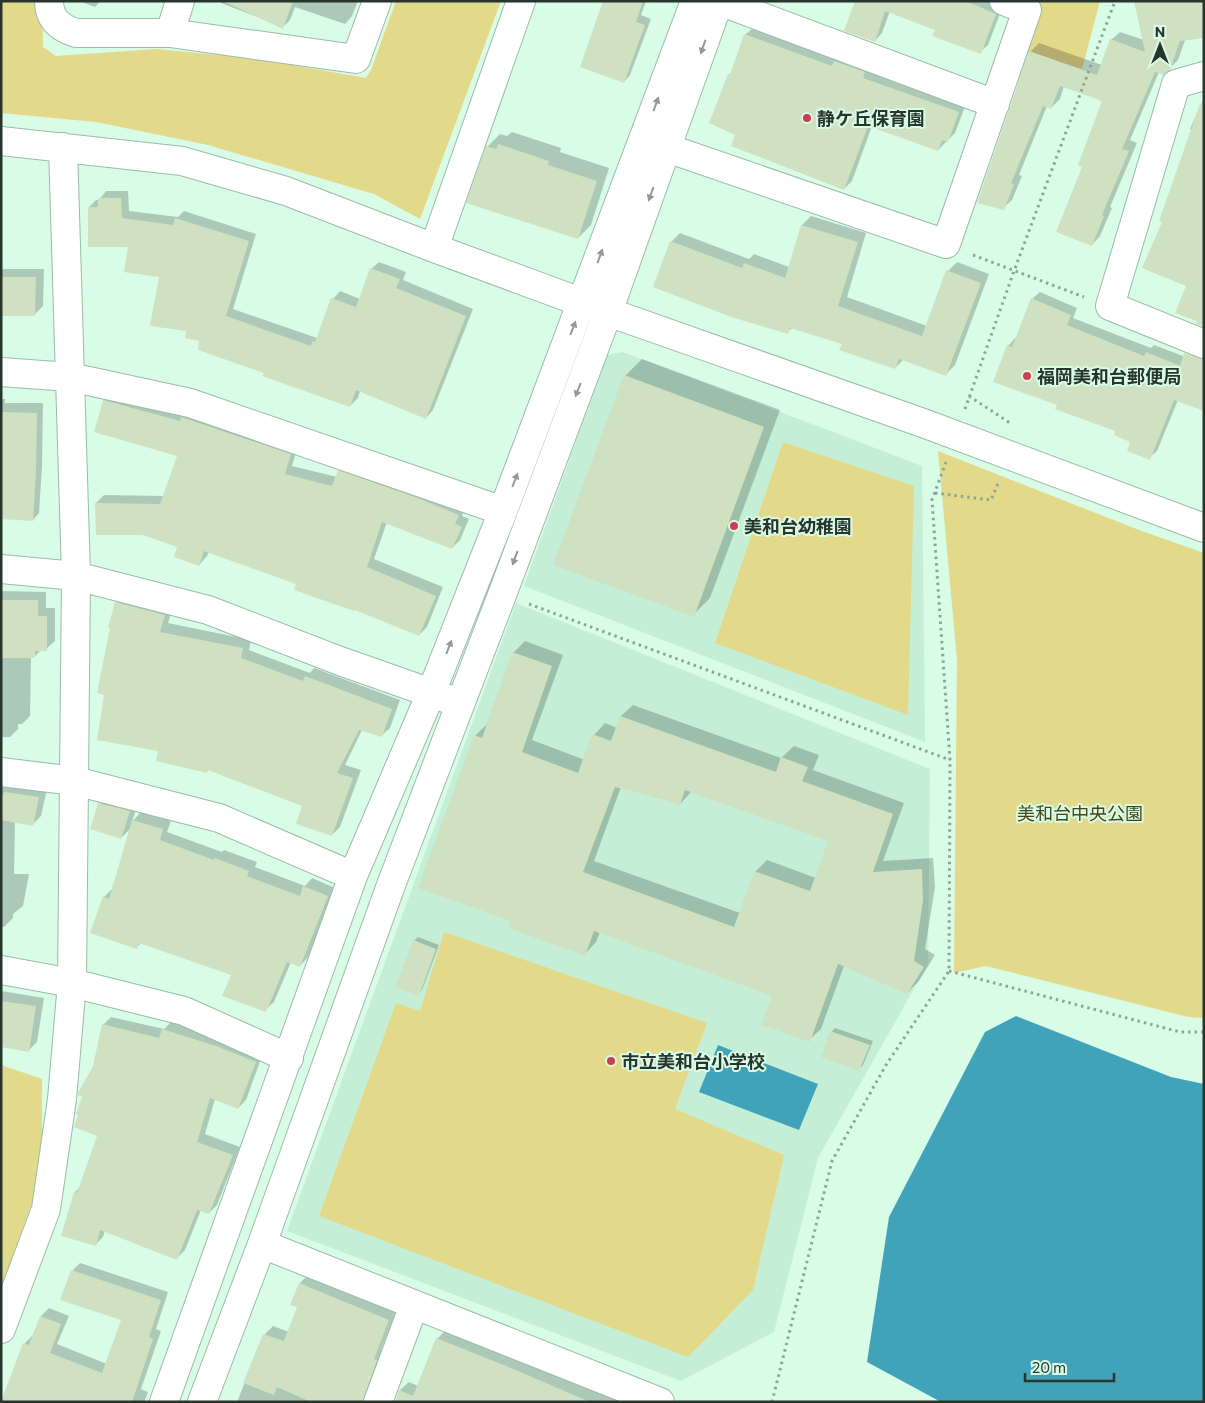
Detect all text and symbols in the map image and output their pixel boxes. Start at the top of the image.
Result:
north arrow [1135,20,1185,70]
text: N [1155,23,1165,40]
one-way arrow [699,40,706,55]
one-way arrow [652,96,660,111]
place label: 静ケ丘保育園 [817,107,925,129]
marker: 静ケ丘保育園 [801,112,813,124]
one-way arrow [647,186,654,201]
one-way arrow [597,249,604,264]
one-way arrow [569,320,577,335]
place label: 福岡美和台郵便局 [1037,365,1181,387]
marker: 福岡美和台郵便局 [1021,370,1033,382]
one-way arrow [574,383,582,398]
one-way arrow [511,472,519,487]
place label: 美和台幼稚園 [744,515,852,537]
marker: 美和台幼稚園 [728,520,740,532]
one-way arrow [511,551,519,566]
one-way arrow [445,639,453,654]
park label: 美和台中央公園 [1017,802,1143,824]
place label: 市立美和台小学校 [621,1050,765,1072]
marker: 市立美和台小学校 [605,1055,617,1067]
scale bar [1025,1350,1114,1382]
text: 20 m [1032,1358,1066,1376]

